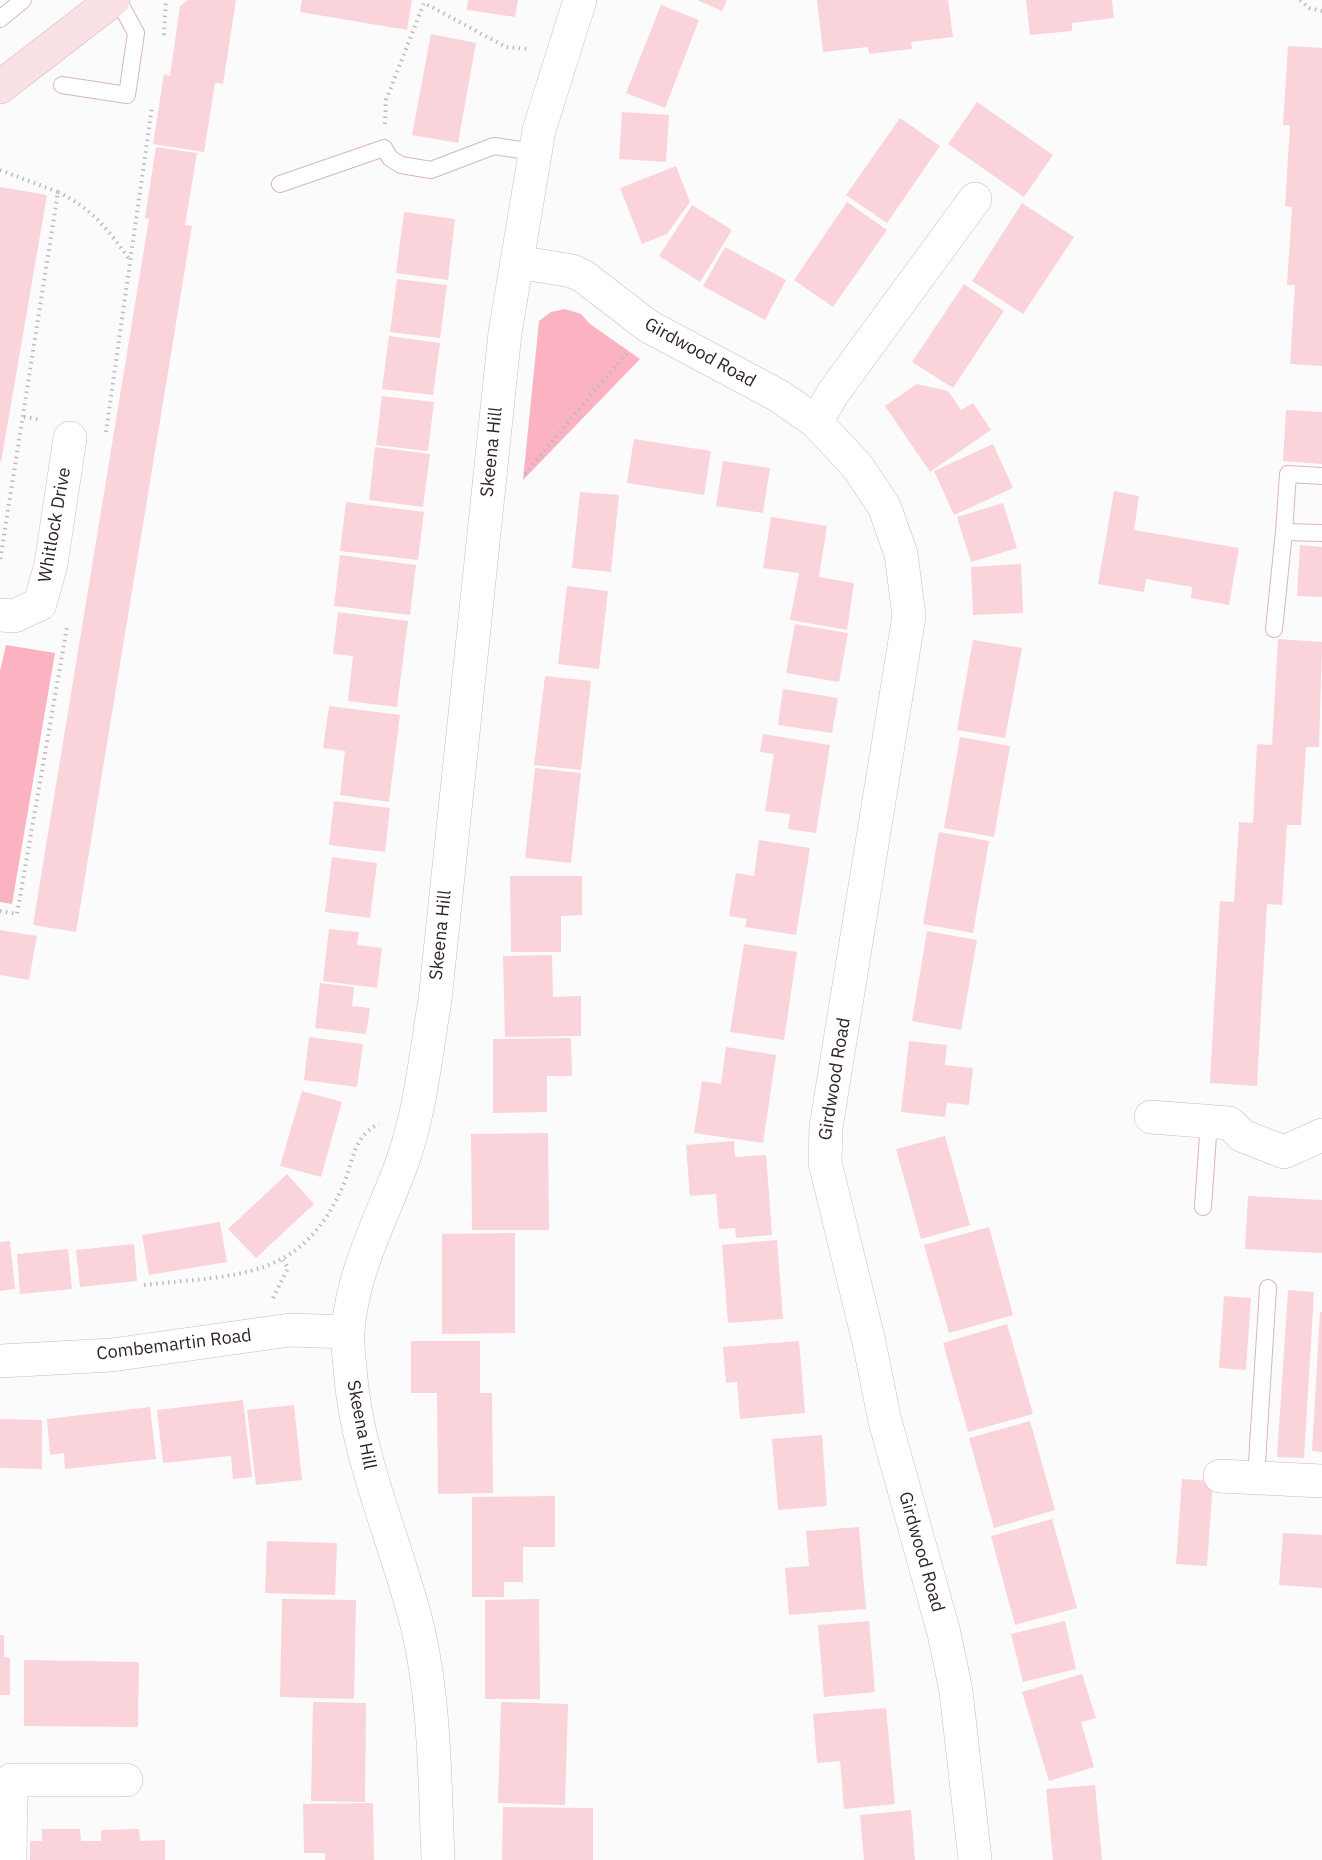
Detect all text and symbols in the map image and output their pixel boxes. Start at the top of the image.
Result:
street label: Girdwood Road [641,314,759,392]
street label: Skeena Hill [477,406,507,498]
street label: Whitlock Drive [34,466,76,584]
street label: Skeena Hill [426,889,456,981]
street label: Girdwood Road [815,1016,855,1142]
street label: Combemartin Road [95,1325,253,1365]
street label: Skeena Hill [342,1379,380,1471]
street label: Girdwood Road [894,1489,948,1615]

